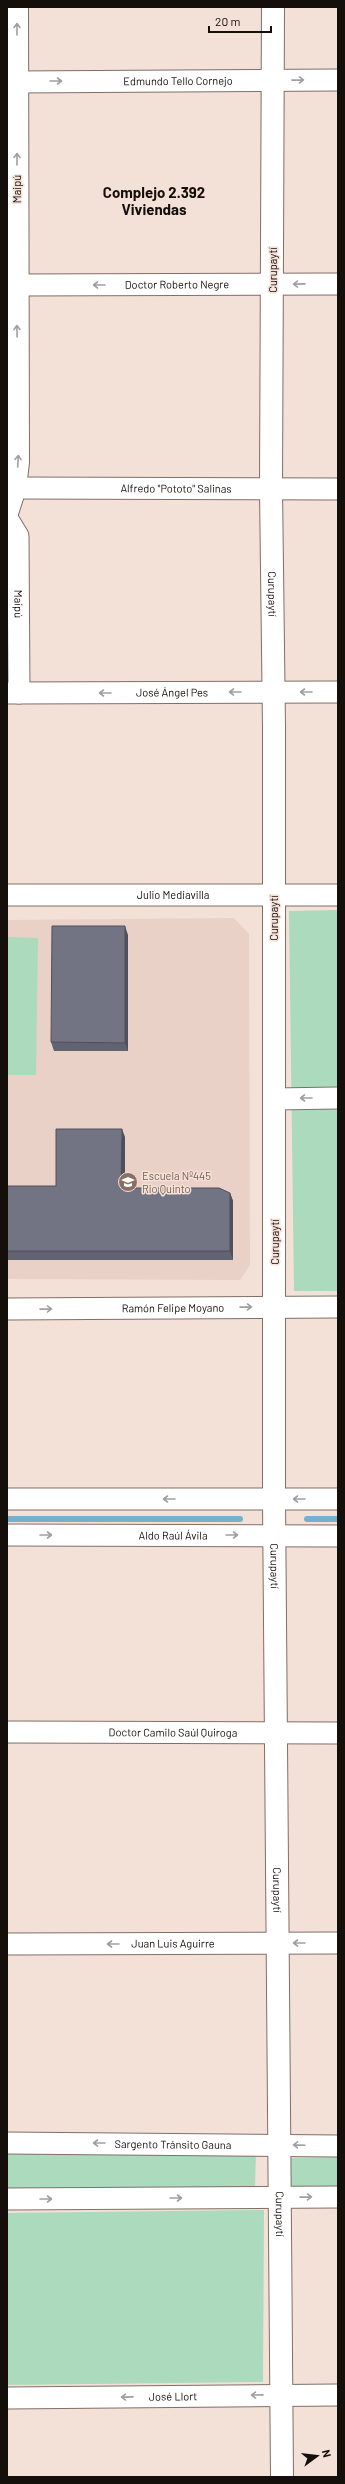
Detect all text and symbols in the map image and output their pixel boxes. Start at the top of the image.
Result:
scale bar [209,8,271,34]
text: 20 m [215,14,241,28]
one-way arrow [13,23,21,36]
street label: Edmundo Tello Cornejo [123,74,233,87]
one-way arrow [291,76,304,84]
one-way arrow [49,77,62,85]
one-way arrow [13,153,21,166]
street label: Maipú [10,175,23,203]
district label: Complejo 2.392 Viviendas [103,183,205,218]
street label: Curupaytí [266,247,279,293]
street label: Doctor Roberto Negre [125,277,229,291]
one-way arrow [293,280,306,288]
one-way arrow [93,281,106,289]
one-way arrow [13,325,21,338]
one-way arrow [14,455,21,468]
street label: Alfredo "Pototo" Salinas [120,481,232,495]
street label: Curupaytí [266,571,280,618]
street label: Maipú [12,590,26,618]
street label: José Ángel Pes [136,685,208,699]
one-way arrow [229,688,242,696]
one-way arrow [300,688,313,696]
one-way arrow [99,689,112,697]
street label: Julio Mediavilla [137,888,209,901]
street label: Curupaytí [267,895,280,941]
one-way arrow [300,1094,313,1102]
place label: Escuela Nº445 Rio Quinto [142,1169,211,1195]
school or university icon: Escuela Nº445 Rio Quinto [117,1171,139,1193]
street label: Curupaytí [268,1219,281,1265]
street label: Ramón Felipe Moyano [122,1301,224,1314]
one-way arrow [239,1303,252,1311]
one-way arrow [39,1305,52,1313]
one-way arrow [163,1495,176,1503]
one-way arrow [293,1495,306,1503]
street label: Aldo Raúl Ávila [138,1528,208,1542]
one-way arrow [39,1531,52,1539]
one-way arrow [225,1531,238,1539]
street label: Curupaytí [268,1543,282,1589]
street label: Doctor Camilo Saúl Quiroga [109,1725,237,1739]
street label: Curupaytí [271,1867,284,1913]
street label: Juan Luis Aguirre [131,1936,215,1950]
one-way arrow [293,1939,306,1947]
one-way arrow [107,1940,120,1948]
street label: Sargento Tránsito Gauna [115,2137,231,2151]
one-way arrow [93,2139,106,2147]
one-way arrow [293,2141,306,2149]
street label: Curupaytí [274,2191,287,2237]
one-way arrow [299,2193,312,2201]
one-way arrow [169,2194,182,2202]
one-way arrow [39,2195,52,2202]
street label: José Llort [149,2389,197,2403]
one-way arrow [251,2391,264,2399]
one-way arrow [121,2393,134,2401]
north arrow [297,2436,337,2476]
text: N [320,2448,334,2459]

